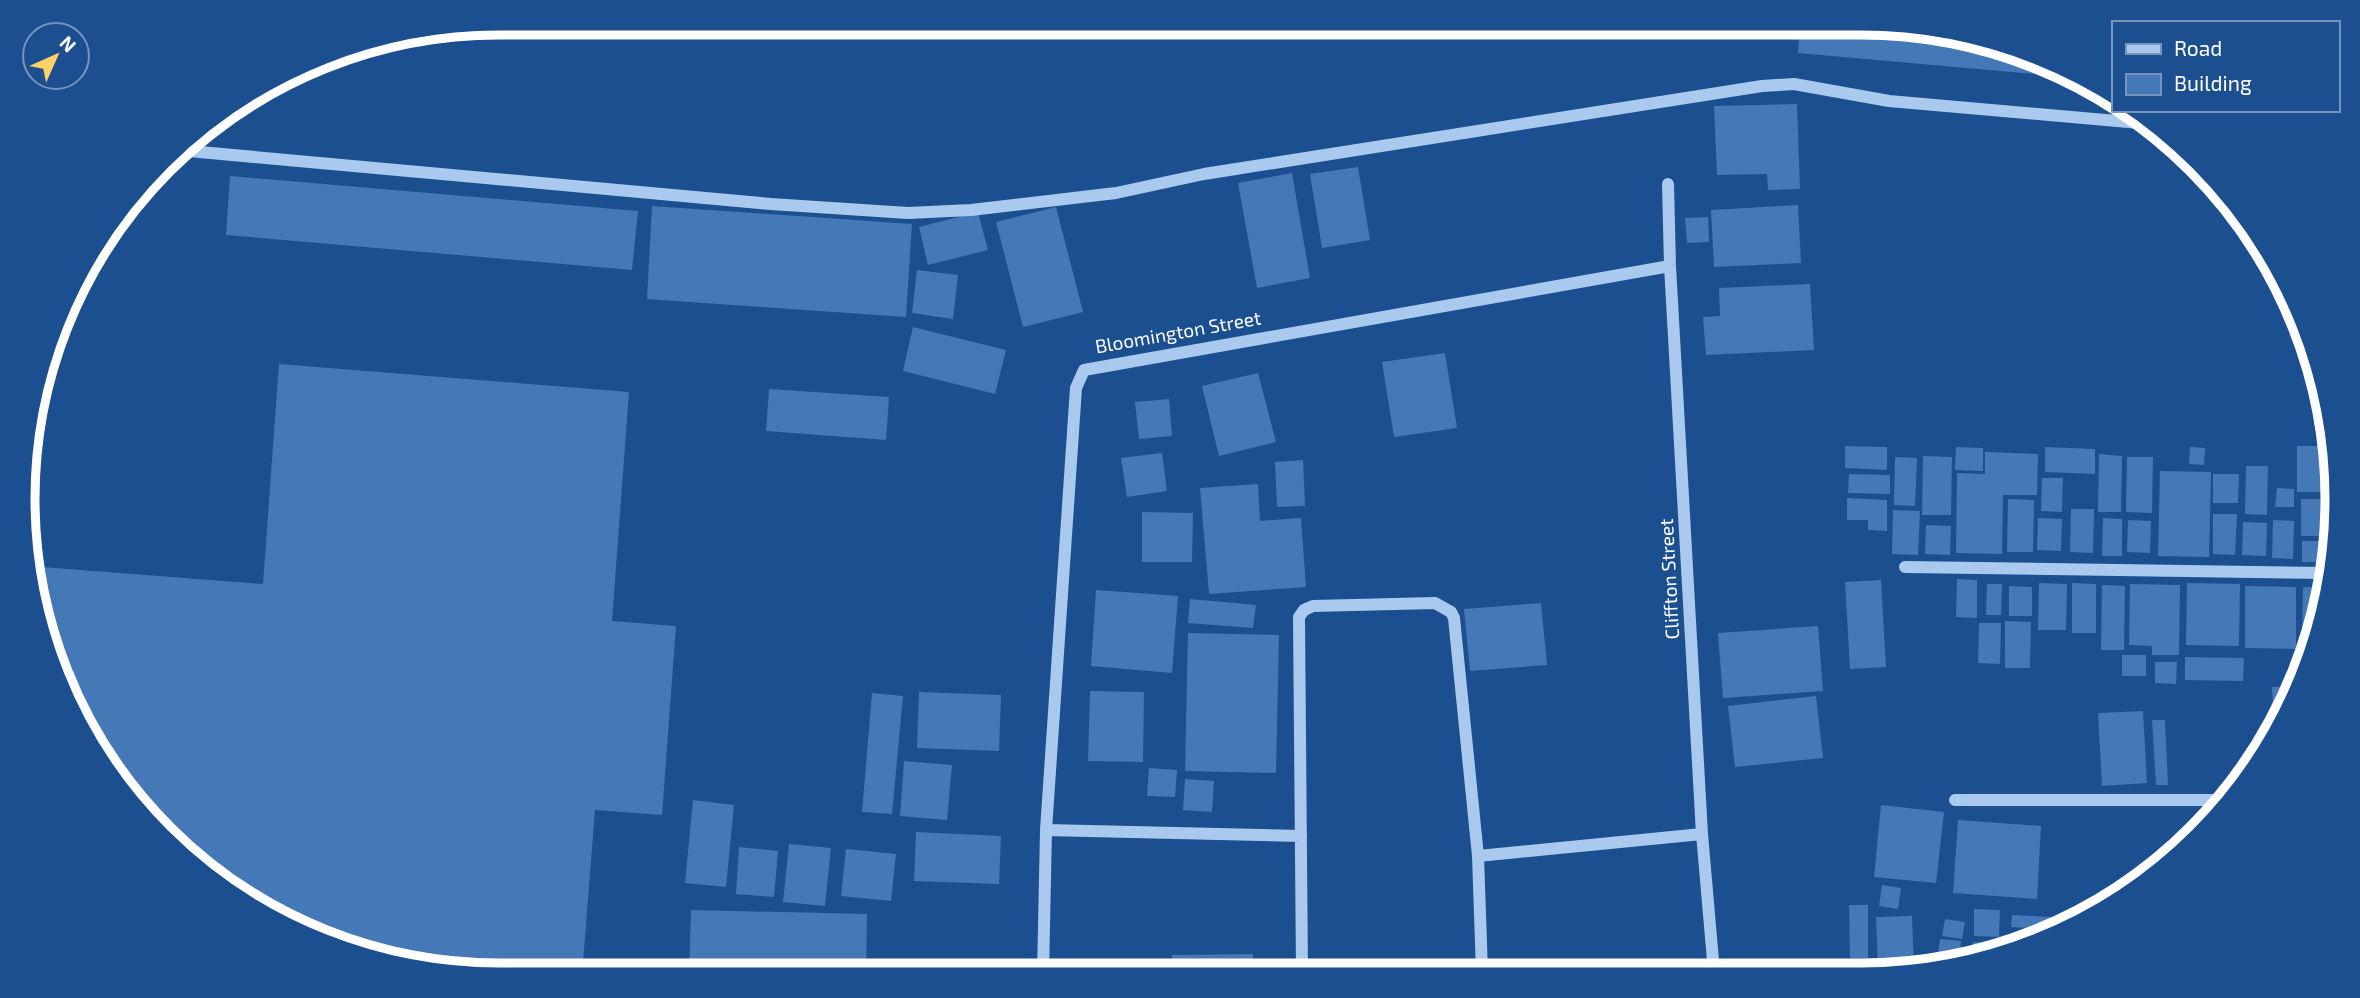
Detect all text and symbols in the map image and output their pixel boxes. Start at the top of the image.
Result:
north arrow [21,21,91,91]
legend [2112,21,2339,112]
text: N [55,31,81,57]
text: Road [2174,35,2222,60]
text: Building [2174,70,2252,95]
street label: Bloomington Street [1093,306,1263,357]
street label: Cliffton Street [1654,518,1683,640]

